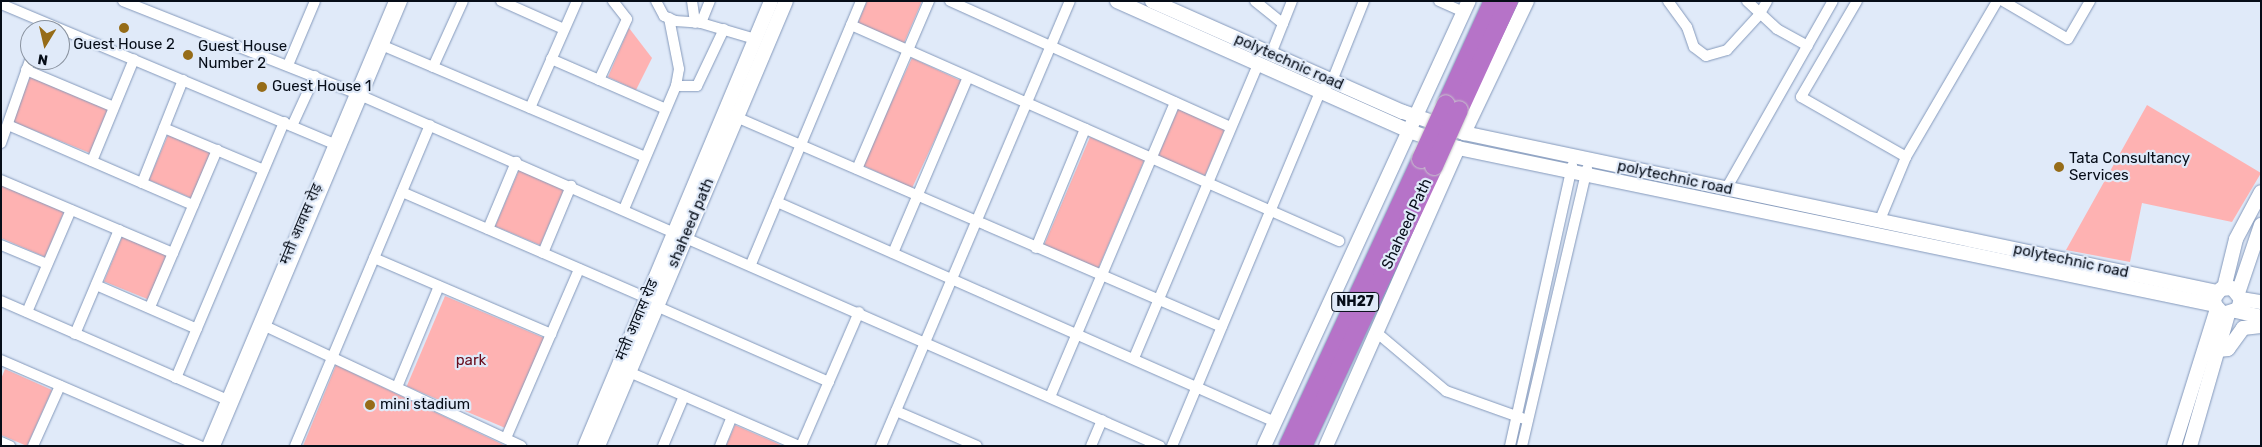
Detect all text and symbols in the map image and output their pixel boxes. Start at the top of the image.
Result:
north arrow [20,20,70,70]
marker: Guest House 2 [118,22,130,34]
street label: polytechnic road [1232,30,1346,94]
place label: Guest House 2 [73,36,175,54]
place label: Guest House Number 2 [198,37,287,72]
marker: Guest House Number 2 [182,49,194,61]
text: N [36,50,49,69]
place label: Guest House 1 [272,78,371,96]
marker: Guest House 1 [256,81,268,93]
place label: Tata Consultancy Services [2069,149,2190,184]
street label: polytechnic road [1616,157,1734,199]
marker: Tata Consultancy Services [2053,161,2065,173]
street label: shaheed path [664,175,718,271]
street label: Shaheed Path [1378,176,1436,272]
street label: मंत्ती आवास रोड़ [276,181,326,267]
street label: polytechnic road [2012,240,2130,282]
street label: मंत्ती आवास रोड [612,277,662,363]
road number: NH27 [1330,290,1380,314]
park label: park [456,352,486,370]
place label: mini stadium [380,396,470,414]
marker: mini stadium [364,399,376,411]

